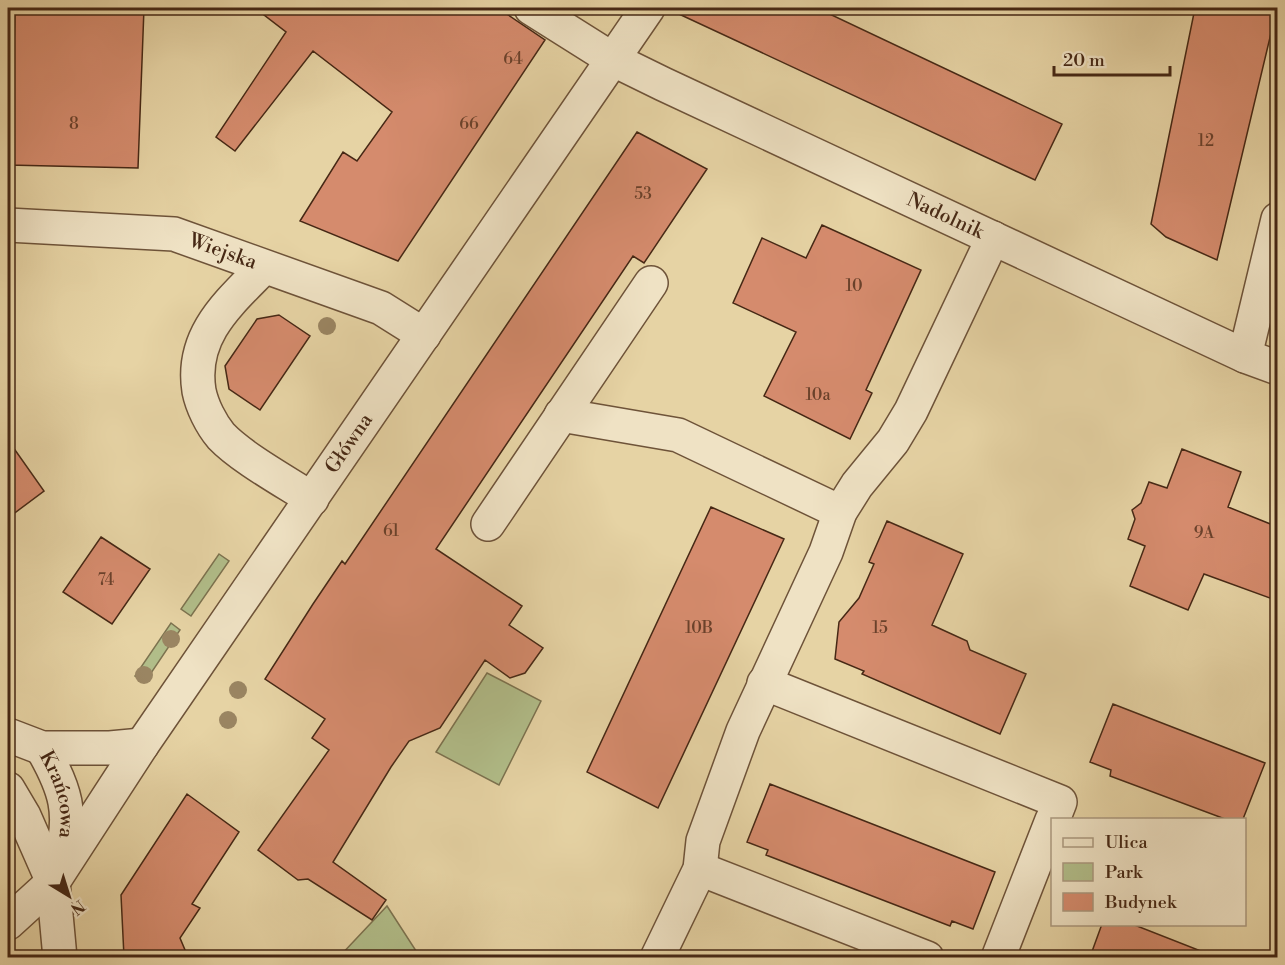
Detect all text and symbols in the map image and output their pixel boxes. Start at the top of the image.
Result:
scale bar [1054,39,1170,77]
house number: 64 [503,49,523,69]
text: 20 m [1063,49,1105,72]
house number: 8 [69,114,79,134]
house number: 66 [459,114,479,134]
house number: 12 [1198,131,1214,151]
house number: 53 [634,184,652,204]
street label: Nadolnik [903,187,989,245]
street label: Wiejska [184,227,261,275]
house number: 10 [846,276,863,296]
house number: 10a [805,385,831,405]
street label: Główna [320,408,379,478]
house number: 61 [383,521,399,541]
house number: 9A [1194,523,1215,543]
house number: 74 [98,570,115,590]
house number: 10B [685,618,713,638]
house number: 15 [872,618,888,638]
street label: Krańcowa [34,746,79,840]
legend [1051,818,1246,926]
text: Ulica [1105,831,1149,854]
text: Park [1105,861,1144,884]
north arrow [39,866,99,926]
text: Budynek [1104,891,1178,914]
text: N [66,895,89,919]

